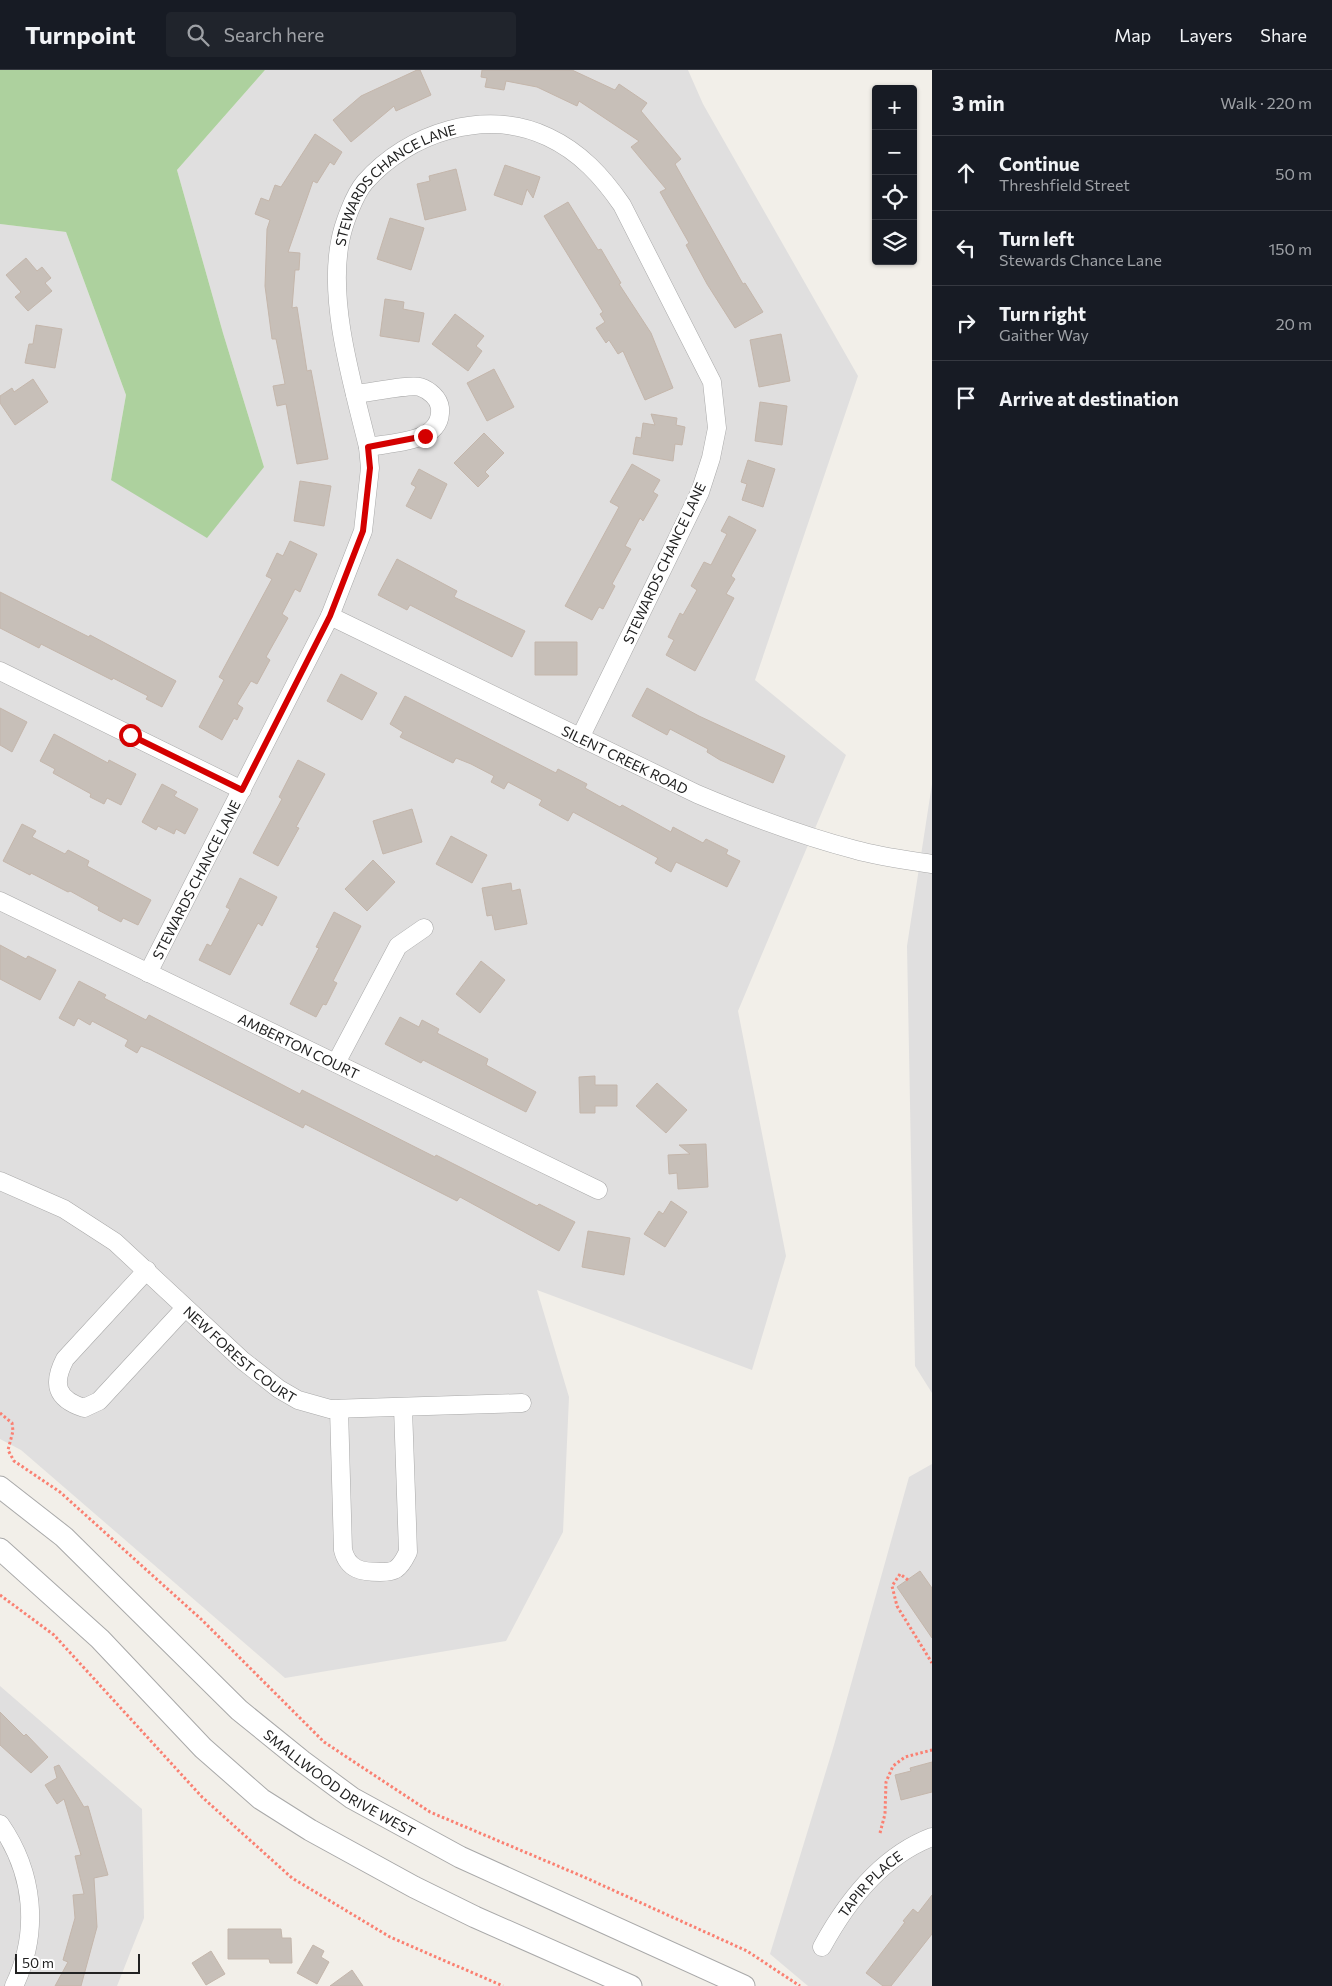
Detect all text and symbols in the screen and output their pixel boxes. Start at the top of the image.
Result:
search box [166,12,516,57]
text: Turnpoint [25,20,136,49]
icon: search [184,21,212,49]
text: Search here [224,23,324,46]
text: Map [1114,24,1151,46]
text: Layers [1179,24,1232,46]
text: Share [1260,24,1307,46]
map controls [872,85,917,265]
button: + [872,85,917,130]
text: 3 min [952,90,1005,115]
text: Walk · 220 m [1220,93,1312,112]
street label: STEWARDS CHANCE LANE [331,120,458,247]
button: − [872,130,917,175]
text: Continue [999,152,1079,175]
icon: ahead [952,159,980,187]
text: 50 m [1275,164,1312,183]
button: locate [872,175,917,220]
text: Threshfield Street [999,175,1130,194]
button: layers [872,220,917,265]
text: Turn left [999,227,1074,250]
icon: left [952,234,980,262]
text: 150 m [1269,239,1312,258]
text: Stewards Chance Lane [999,250,1162,269]
text: Turn right [999,302,1086,325]
icon: right [952,309,980,337]
text: 20 m [1276,314,1312,333]
text: Gaither Way [999,325,1089,344]
icon: arrive [952,384,980,412]
text: Arrive at destination [999,387,1179,410]
route end [414,425,437,448]
street label: STEWARDS CHANCE LANE [619,480,709,646]
street label: SILENT CREEK ROAD [559,721,691,797]
route start [119,724,142,747]
street label: STEWARDS CHANCE LANE [148,797,243,962]
street label: AMBERTON COURT [236,1009,362,1082]
street label: NEW FOREST COURT [181,1302,300,1406]
street label: SMALLWOOD DRIVE WEST [261,1725,419,1840]
street label: TAPIR PLACE [834,1847,905,1920]
scale bar [15,1951,140,1974]
text: 50 m [22,1954,54,1971]

